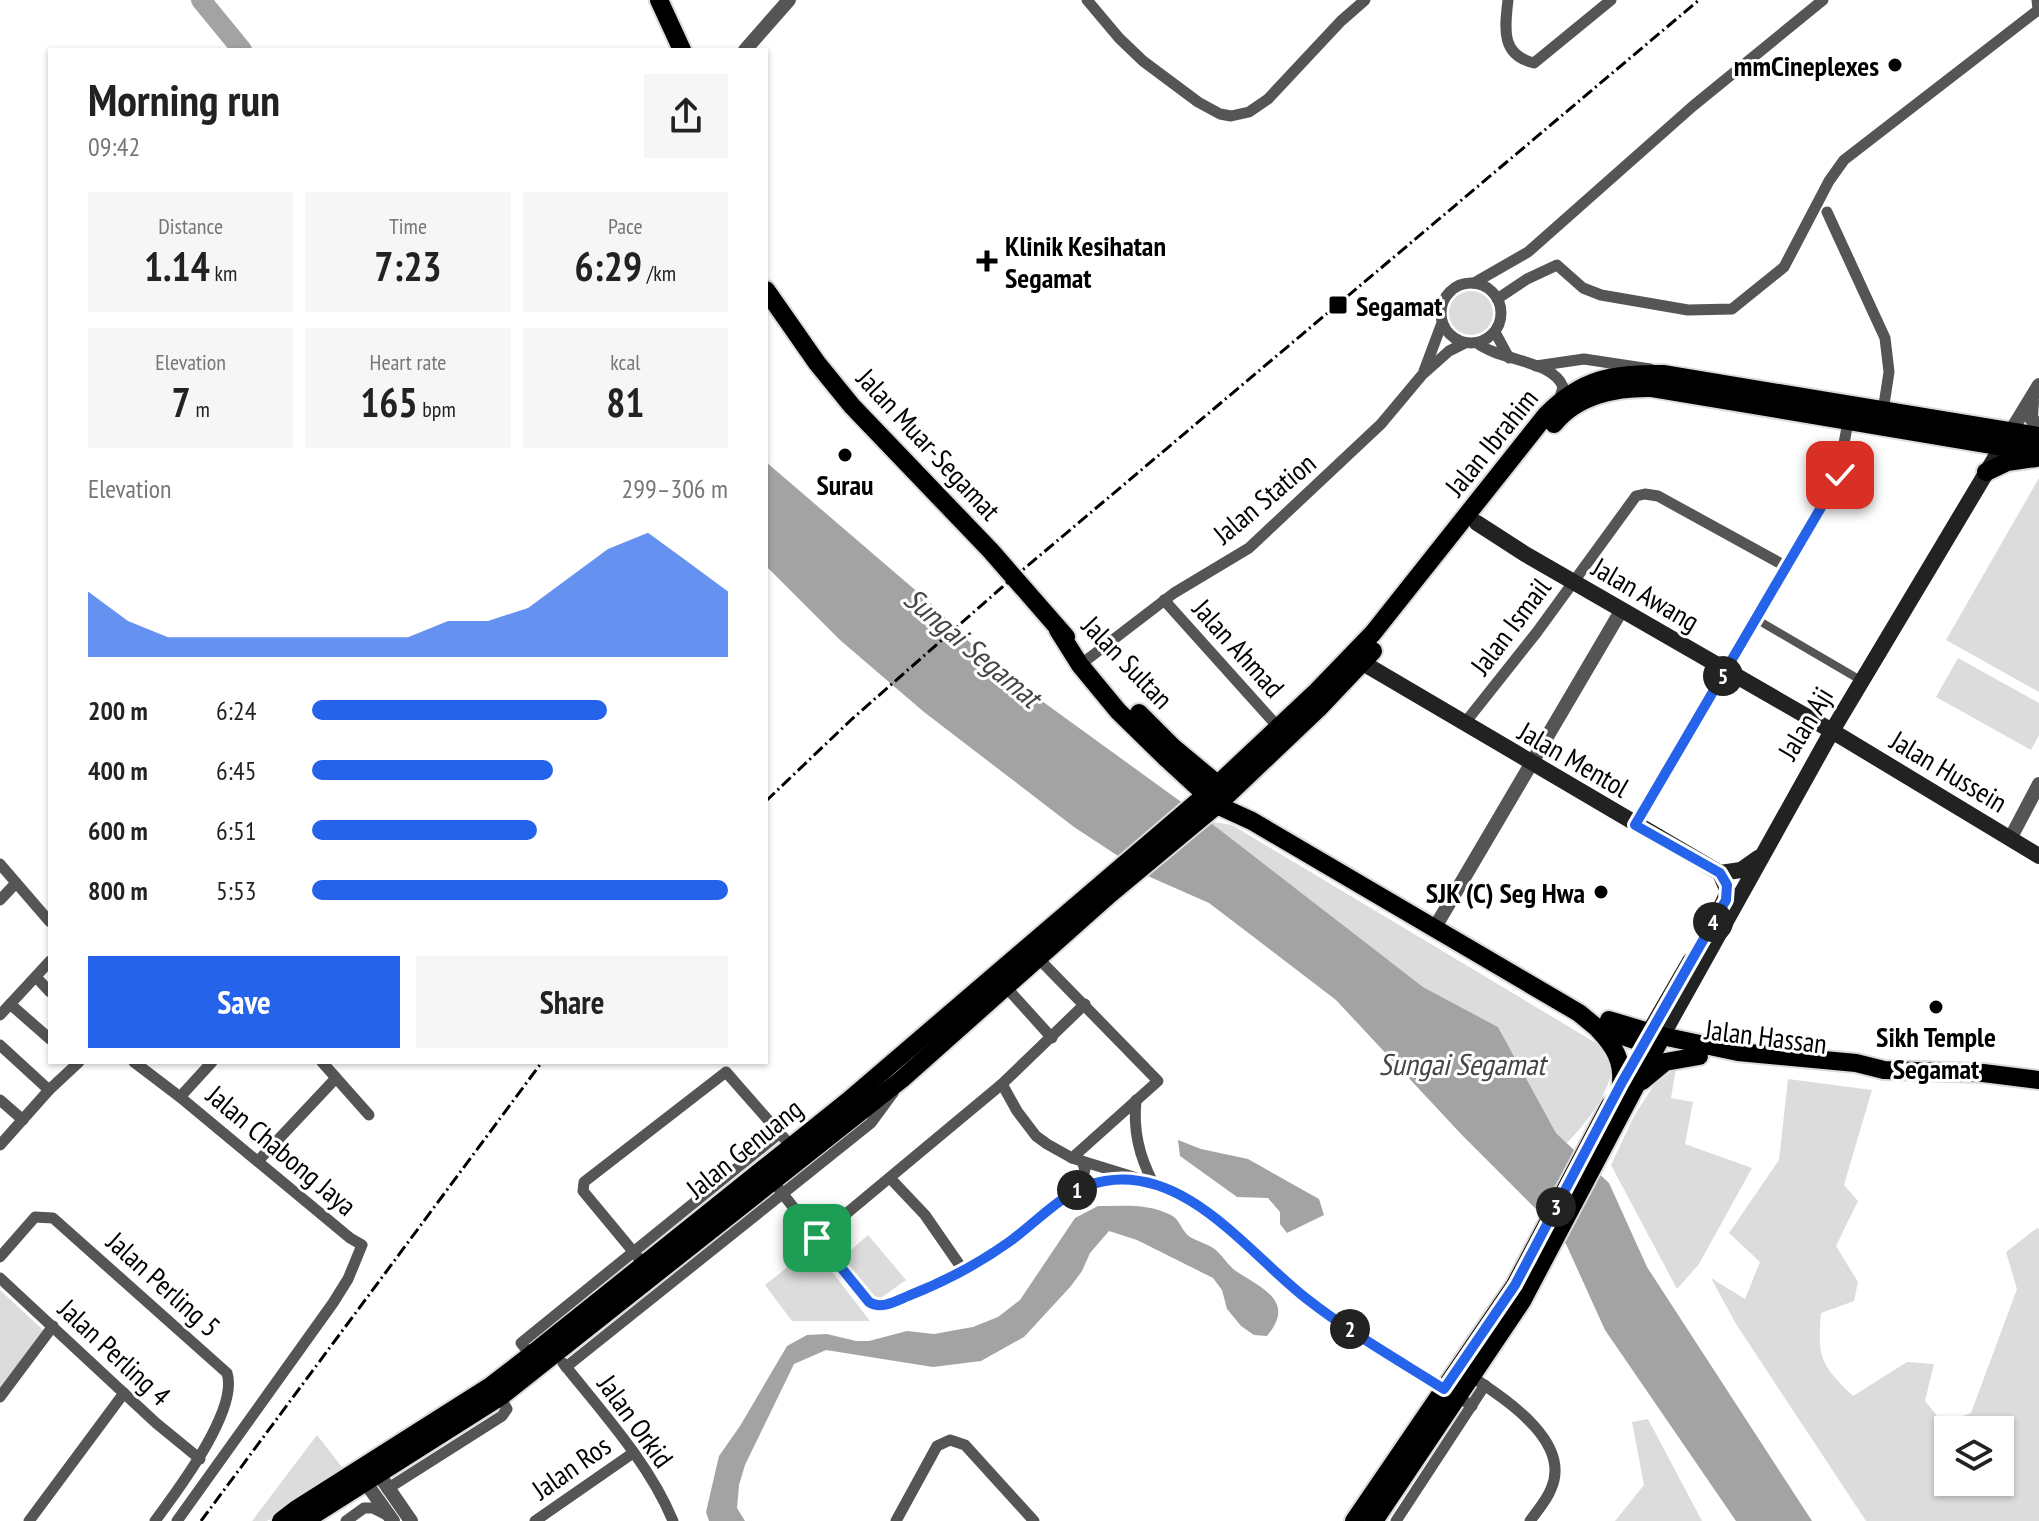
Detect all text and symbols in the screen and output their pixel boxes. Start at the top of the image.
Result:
place label: mmCineplexes [1734,47,1879,84]
marker: mmCineplexes [1886,56,1904,74]
text: Morning run [88,71,280,128]
button: share [644,74,728,158]
text: 09:42 [88,130,140,163]
text: Distance [158,212,223,240]
text: Time [389,212,427,240]
text: Pace [608,212,643,240]
place label: Klinik Kesihatan Segamat [1005,227,1166,296]
text: 1.14 [144,240,210,292]
text: 7:23 [374,240,442,292]
text: 6:29 [575,240,642,292]
marker: Klinik Kesihatan Segamat [976,250,998,272]
text: km [210,259,237,287]
text: /km [642,259,676,287]
place label: Segamat [1356,287,1443,324]
marker: Segamat [1327,294,1349,316]
text: Elevation [155,348,226,376]
text: Heart rate [370,348,446,376]
text: kcal [610,348,640,376]
street label: Jalan Muar-Segamat [848,359,1009,528]
text: 7 [172,376,191,428]
text: 165 [360,376,418,428]
text: 81 [606,376,644,428]
street label: Jalan Ibrahim [1436,381,1546,504]
text: m [191,395,210,423]
text: bpm [418,395,456,423]
pin [1806,441,1874,509]
street label: Jalan Station [1204,444,1323,552]
marker: Surau [836,446,854,464]
icon: check [1818,453,1862,497]
place label: Surau [816,466,874,503]
text: Elevation [88,472,171,505]
text: 299–306 m [622,472,728,505]
street label: Jalan Awang [1585,548,1706,640]
street label: Jalan Ismail [1461,570,1559,683]
water label: Sungai Segamat [897,579,1052,718]
street label: Jalan Ahmad [1184,590,1293,705]
street label: Jalan Sultan [1074,607,1182,716]
pin: 5 [1703,656,1743,696]
text: 5 [1718,662,1728,690]
street label: Jalan Aji [1768,680,1841,767]
text: 200 m [88,694,148,727]
text: 6:24 [216,694,256,727]
street label: Jalan Mentol [1511,712,1636,806]
street label: Jalan Hussein [1883,721,2014,820]
text: 400 m [88,754,148,787]
text: 6:45 [216,754,256,787]
text: 600 m [88,814,148,847]
text: 6:51 [216,814,256,847]
text: 800 m [88,874,148,907]
text: 5:53 [216,874,256,907]
place label: SJK (C) Seg Hwa [1426,874,1585,911]
marker: SJK (C) Seg Hwa [1592,883,1610,901]
pin: 4 [1693,902,1733,942]
text: 4 [1708,908,1718,936]
button: Save [88,956,400,1048]
button: Share [416,956,728,1048]
marker: Sikh Temple Segamat [1927,998,1945,1016]
street label: Jalan Hassan [1702,1010,1829,1062]
place label: Sikh Temple Segamat [1876,1018,1996,1087]
water label: Sungai Segamat [1379,1044,1549,1083]
street label: Jalan Chabong Jaya [199,1076,365,1223]
street label: Jalan Genuang [677,1090,810,1207]
pin: 1 [1057,1170,1097,1210]
text: 1 [1072,1176,1082,1204]
pin: 3 [1536,1187,1576,1227]
text: 3 [1551,1193,1561,1221]
pin [783,1204,851,1272]
icon: arrive [795,1216,839,1260]
street label: Jalan Perling 5 [99,1223,229,1345]
street label: Jalan Perling 4 [50,1290,179,1414]
pin: 2 [1330,1309,1370,1349]
text: 2 [1345,1315,1355,1343]
street label: Jalan Orkid [589,1366,682,1475]
map controls [1934,1416,2014,1496]
button: layers [1934,1416,2014,1496]
street label: Jalan Ros [524,1427,618,1508]

